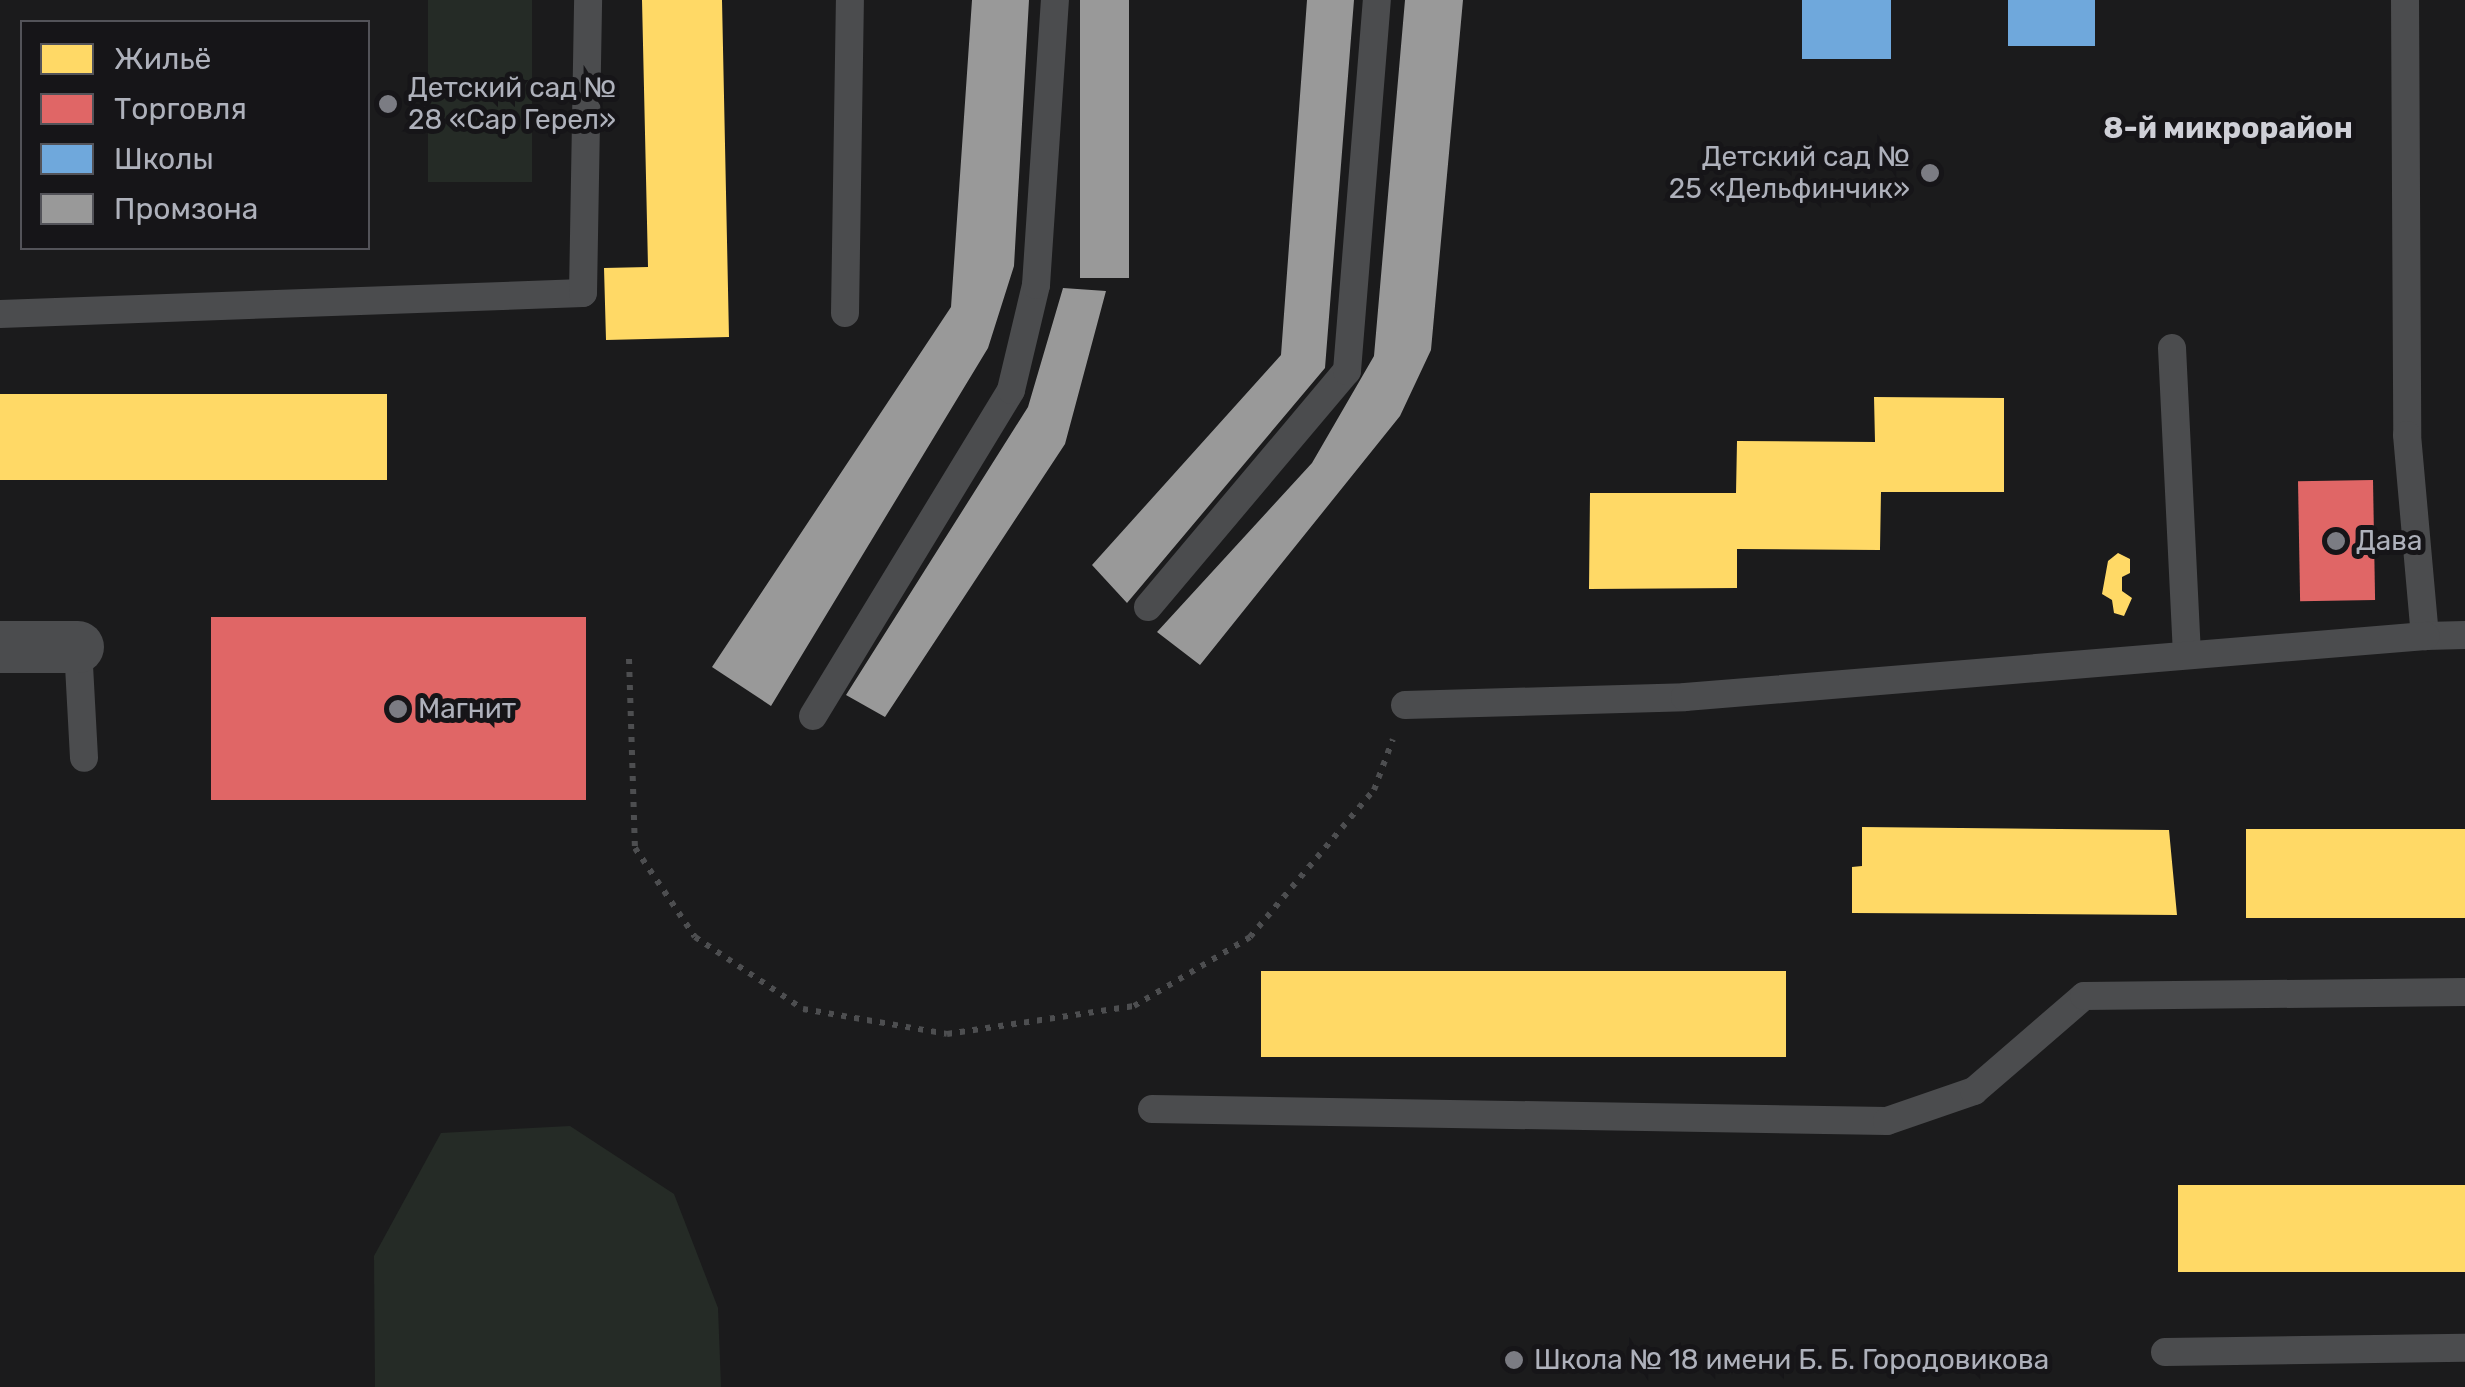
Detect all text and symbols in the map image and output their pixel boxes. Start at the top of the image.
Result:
legend [20,20,370,250]
text: Жильё [114,41,211,77]
place label: Детский сад № 28 «Сар Герел» [408,71,616,137]
text: Торговля [114,91,247,127]
marker: Детский сад № 28 «Сар Герел» [377,93,399,115]
district label: 8-й микрорайон [2103,110,2353,146]
place label: Детский сад № 25 «Дельфинчик» [1669,140,1910,206]
text: Школы [114,141,214,177]
marker: Детский сад № 25 «Дельфинчик» [1919,162,1941,184]
text: Промзона [114,191,258,227]
place label: Дава [2356,524,2422,558]
marker: Дава [2325,530,2347,552]
place label: Магнит [418,692,516,726]
marker: Магнит [387,698,409,720]
place label: Школа № 18 имени Б. Б. Городовикова [1534,1343,2049,1377]
marker: Школа № 18 имени Б. Б. Городовикова [1503,1349,1525,1371]

